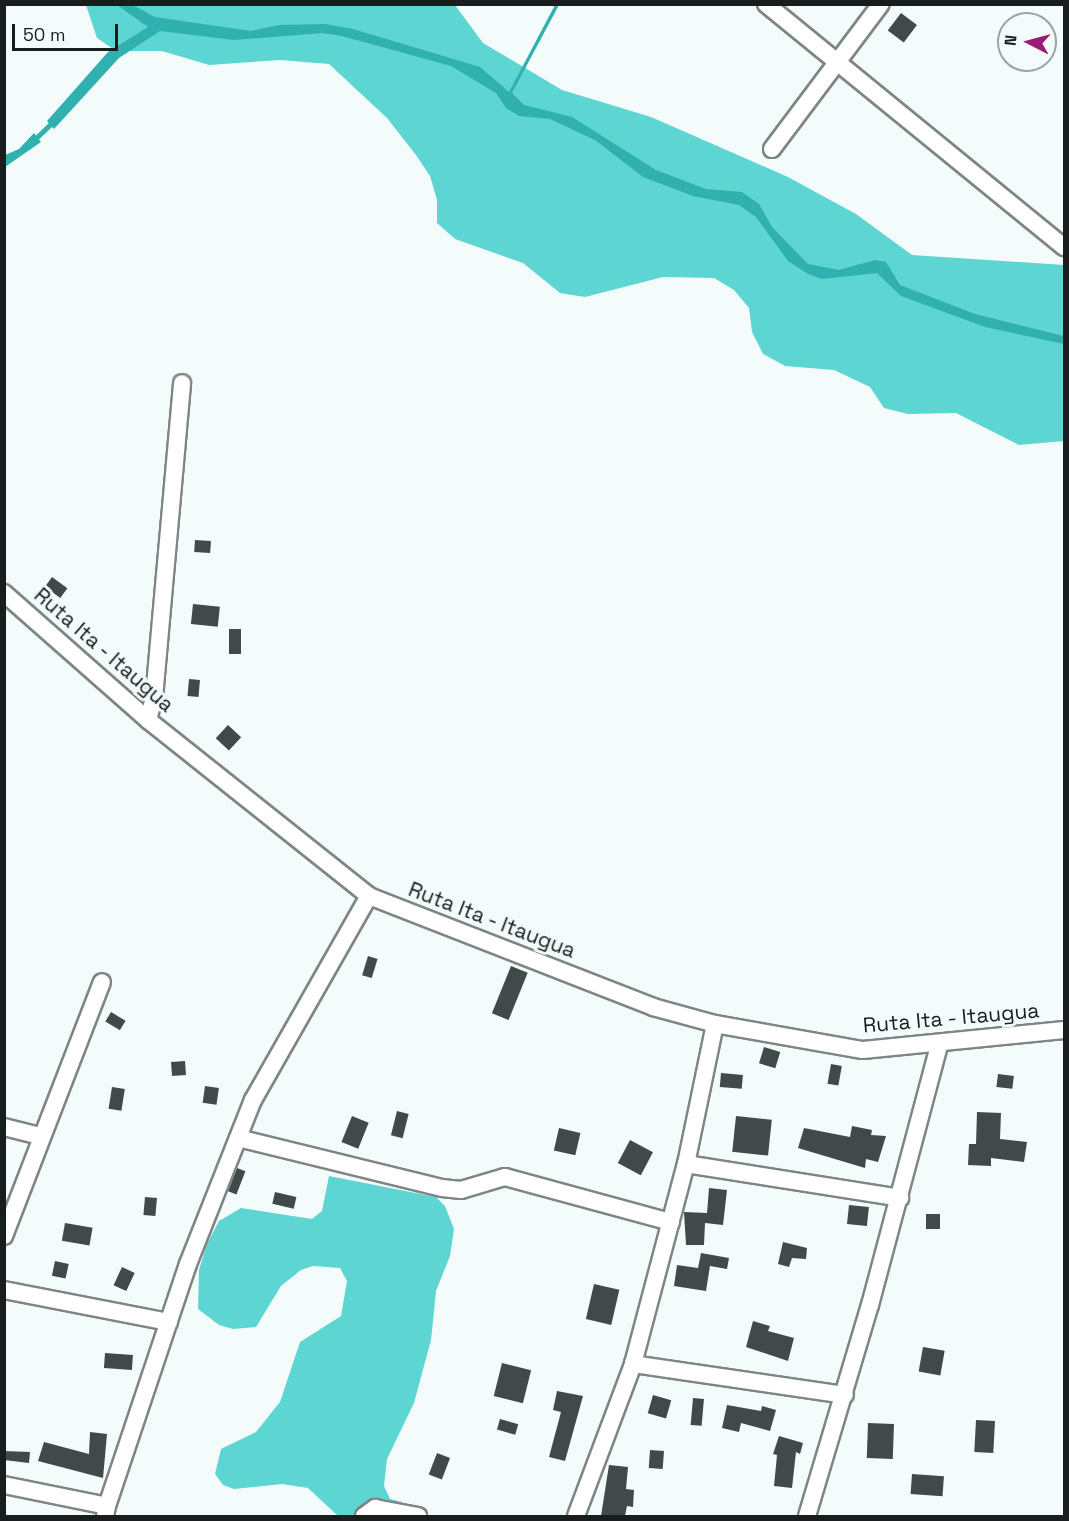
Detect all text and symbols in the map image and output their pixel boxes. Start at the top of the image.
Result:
scale bar [15,12,122,50]
north arrow [997,12,1057,72]
text: 50 m [23,23,65,46]
text: N [1000,34,1022,47]
street label: Ruta Ita - Itaugua [29,582,179,718]
street label: Ruta Ita - Itaugua [404,876,580,964]
street label: Ruta Ita - Itaugua [861,998,1041,1038]

